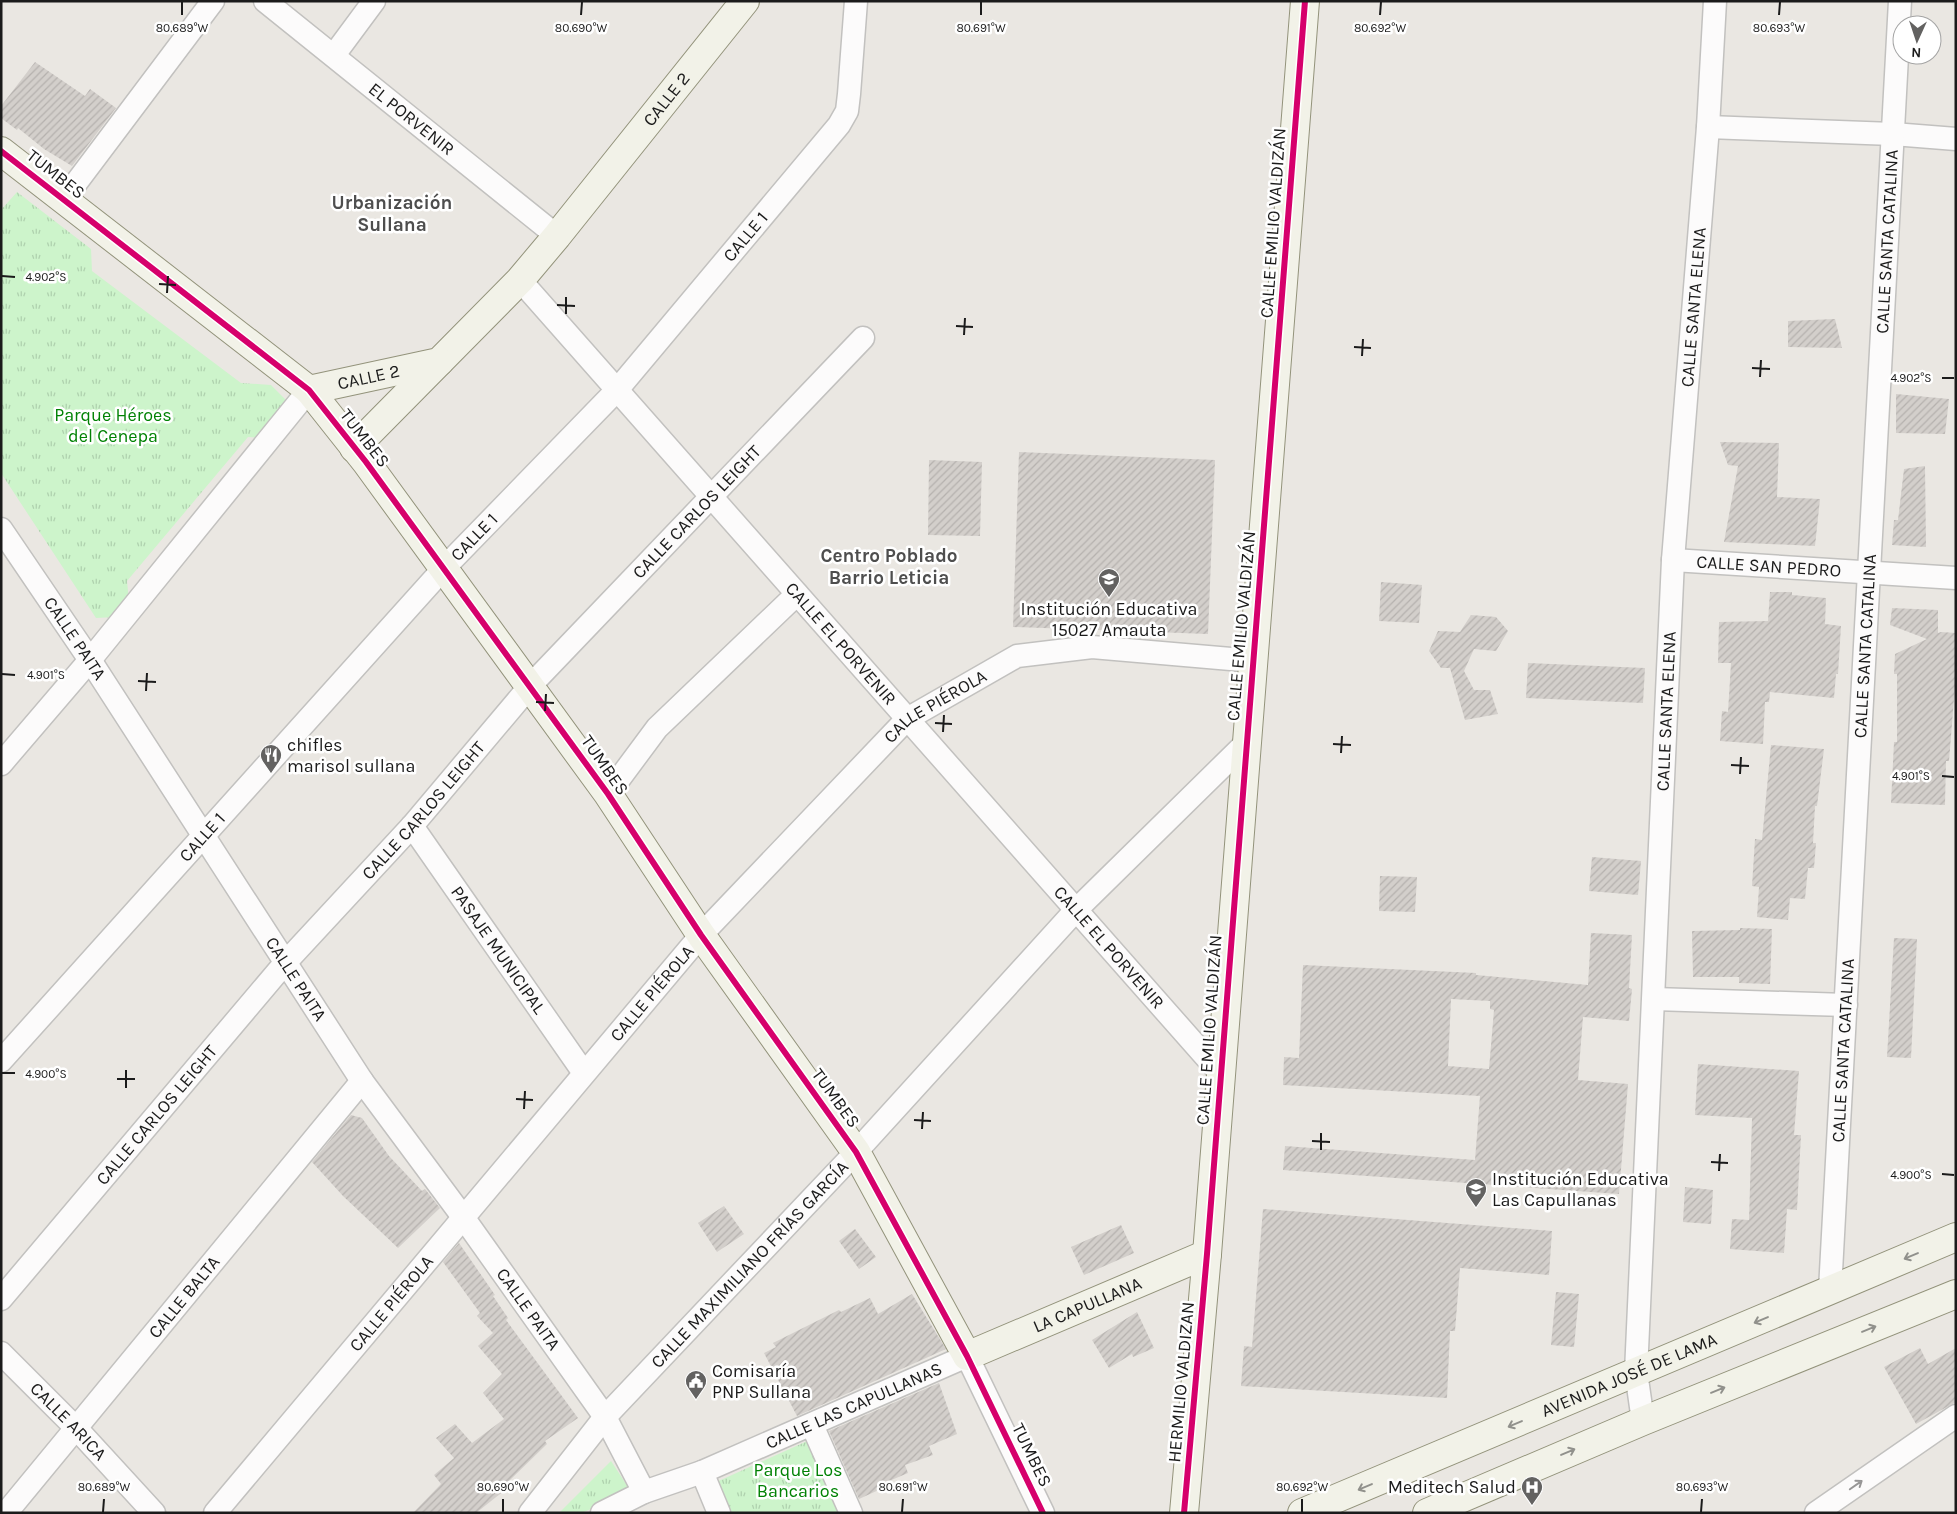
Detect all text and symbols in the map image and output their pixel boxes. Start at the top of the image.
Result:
north arrow [1892,15,1942,65]
text: 80.689°W [156,21,209,35]
text: 80.690°W [555,21,607,35]
text: 80.691°W [956,21,1006,35]
text: 80.692°W [1354,21,1406,35]
text: 80.693°W [1753,21,1805,35]
text: N [1911,44,1922,61]
street label: CALLE 2 [638,68,695,131]
street label: EL PORVENIR [364,78,459,160]
street label: CALLE EMILIO VALDIZÁN [1254,127,1291,319]
street label: TUMBES [22,144,90,204]
street label: CALLE SANTA CATALINA [1871,149,1903,334]
district label: Urbanización Sullana [332,192,452,236]
street label: CALLE 1 [718,207,773,266]
street label: CALLE SANTA ELENA [1676,226,1711,388]
text: 4.902°S [25,270,67,284]
street label: CALLE 2 [335,360,402,395]
text: 4.902°S [1890,371,1932,385]
park label: Parque Héroes del Cenepa [54,404,172,447]
street label: TUMBES [335,404,395,472]
street label: CALLE CARLOS LEIGHT [628,440,766,583]
street label: CALLE 1 [446,508,502,566]
street label: CALLE EMILIO VALDIZÁN [1221,530,1260,722]
district label: Centro Poblado Barrio Leticia [820,545,958,589]
street label: CALLE SAN PEDRO [1696,551,1842,582]
street label: CALLE SANTA CATALINA [1849,553,1881,739]
school or university icon: Institución Educativa 15027 Amauta [1097,567,1121,598]
street label: CALLE EL PORVENIR [781,578,901,710]
street label: CALLE PAITA [39,592,111,684]
place label: Institución Educativa 15027 Amauta [1021,598,1197,641]
street label: CALLE SANTA ELENA [1651,631,1681,792]
street label: CALLE PIÉROLA [879,665,991,748]
text: 4.901°S [27,668,65,682]
street label: TUMBES [576,731,634,799]
place label: chifles marisol sullana [287,734,415,777]
street label: CALLE CARLOS LEIGHT [357,737,490,884]
restaurant icon: chifles marisol sullana [259,743,283,774]
text: 4.901°S [1892,769,1930,783]
street label: CALLE 1 [174,808,230,866]
street label: CALLE EL PORVENIR [1049,881,1169,1013]
street label: PASAJE MUNICIPAL [446,882,551,1019]
street label: CALLE PAITA [261,933,331,1025]
street label: CALLE EMILIO VALDIZÁN [1190,934,1227,1126]
street label: CALLE PIÉROLA [605,941,699,1046]
street label: CALLE SANTA CATALINA [1827,958,1859,1143]
street label: CALLE CARLOS LEIGHT [91,1040,222,1189]
street label: TUMBES [807,1064,865,1132]
text: 4.900°S [25,1067,67,1081]
street label: CALLE MAXIMILIANO FRÍAS GARCÍA [646,1156,853,1373]
place label: Institución Educativa Las Capullanas [1492,1168,1669,1211]
text: 4.900°S [1890,1168,1932,1182]
school or university icon: Institución Educativa Las Capullanas [1464,1177,1488,1208]
street label: CALLE BALTA [144,1251,224,1343]
street label: CALLE PIÉROLA [345,1251,438,1356]
one-way arrow [1904,1252,1919,1262]
street label: CALLE PAITA [492,1264,565,1355]
street label: LA CAPULLANA [1030,1272,1145,1338]
street label: HERMILIO VALDIZAN [1163,1301,1199,1463]
one-way arrow [1754,1315,1769,1325]
one-way arrow [1861,1324,1876,1333]
street label: AVENIDA JOSÉ DE LAMA [1538,1328,1720,1422]
street label: CALLE LAS CAPULLANAS [762,1357,945,1454]
place label: Comisaría PNP Sullana [712,1360,811,1403]
public building icon: Comisaría PNP Sullana [684,1369,708,1400]
street label: CALLE ARICA [26,1378,111,1465]
one-way arrow [1710,1385,1725,1394]
one-way arrow [1508,1419,1523,1429]
street label: TUMBES [1007,1420,1057,1490]
one-way arrow [1560,1447,1575,1457]
park label: Parque Los Bancarios [753,1459,843,1502]
hospital icon: Meditech Salud [1520,1475,1544,1506]
place label: Meditech Salud [1388,1476,1516,1498]
text: 80.689°W [78,1480,131,1494]
text: 80.690°W [477,1480,529,1494]
text: 80.691°W [878,1480,928,1494]
text: 80.692°W [1276,1480,1328,1494]
text: 80.693°W [1676,1480,1728,1494]
one-way arrow [1849,1480,1863,1490]
one-way arrow [1358,1482,1373,1492]

